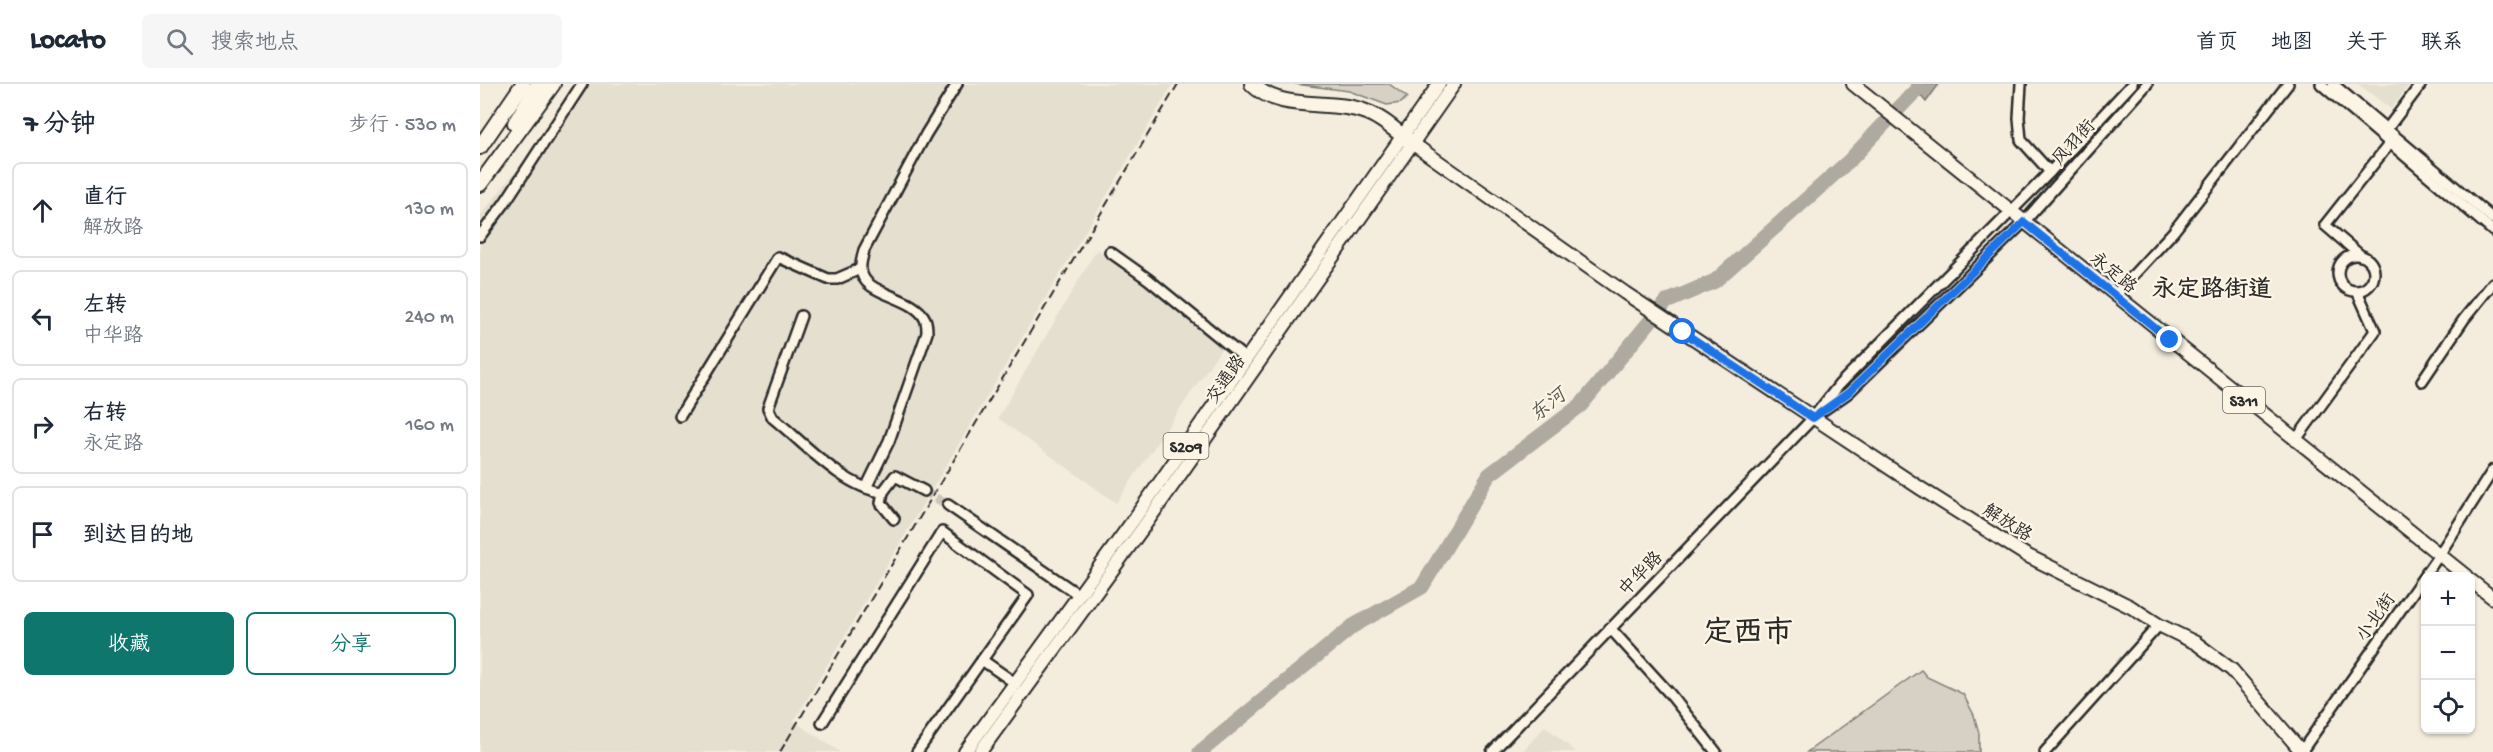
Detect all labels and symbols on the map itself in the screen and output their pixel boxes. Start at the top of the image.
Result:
street label: 风羽街 [2048,116,2101,171]
street label: 永定路 [2085,248,2141,299]
district label: 永定路街道 [2152,275,2272,306]
route start [1669,318,1695,344]
route end [2156,326,2182,352]
street label: 交通路 [1202,352,1251,409]
water label: 东河 [1525,382,1574,428]
road number: S311 [2223,387,2265,413]
road number: S209 [1164,433,1208,459]
street label: 解放路 [1978,500,2036,547]
street label: 中华路 [1615,547,1668,601]
street label: 小北街 [2352,590,2401,647]
district label: 定西市 [1703,616,1793,653]

